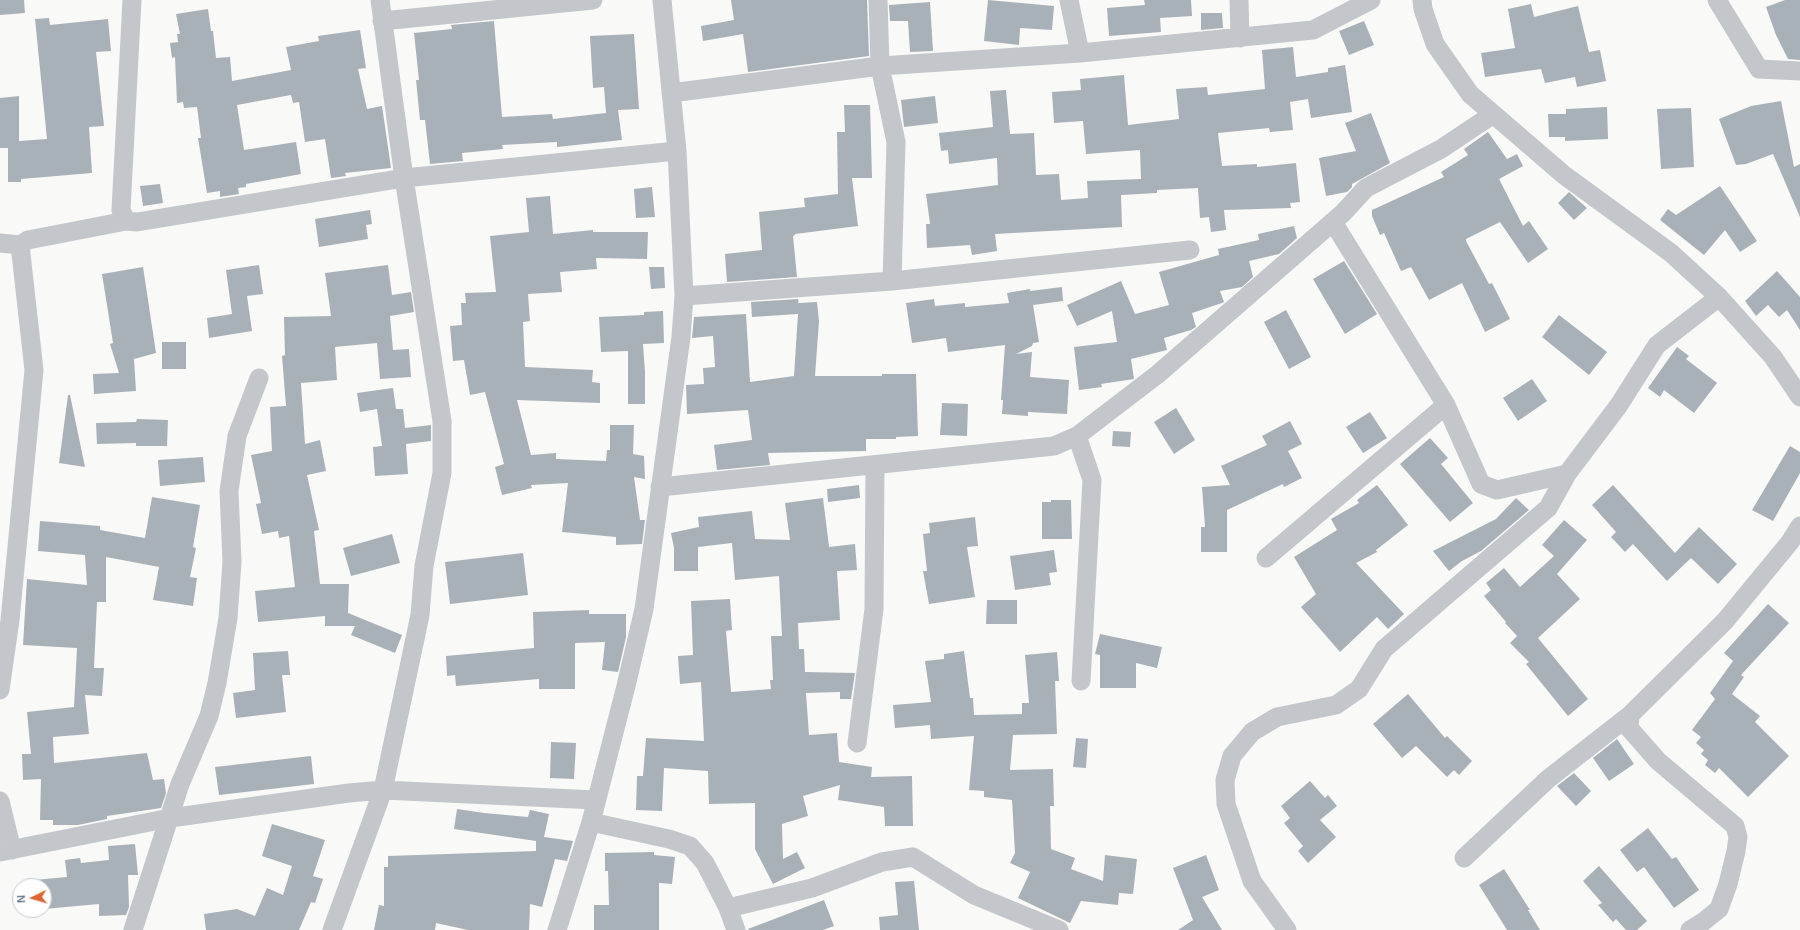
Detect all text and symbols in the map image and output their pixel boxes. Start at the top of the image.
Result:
north arrow [12,878,52,918]
text: N [15,894,27,903]

